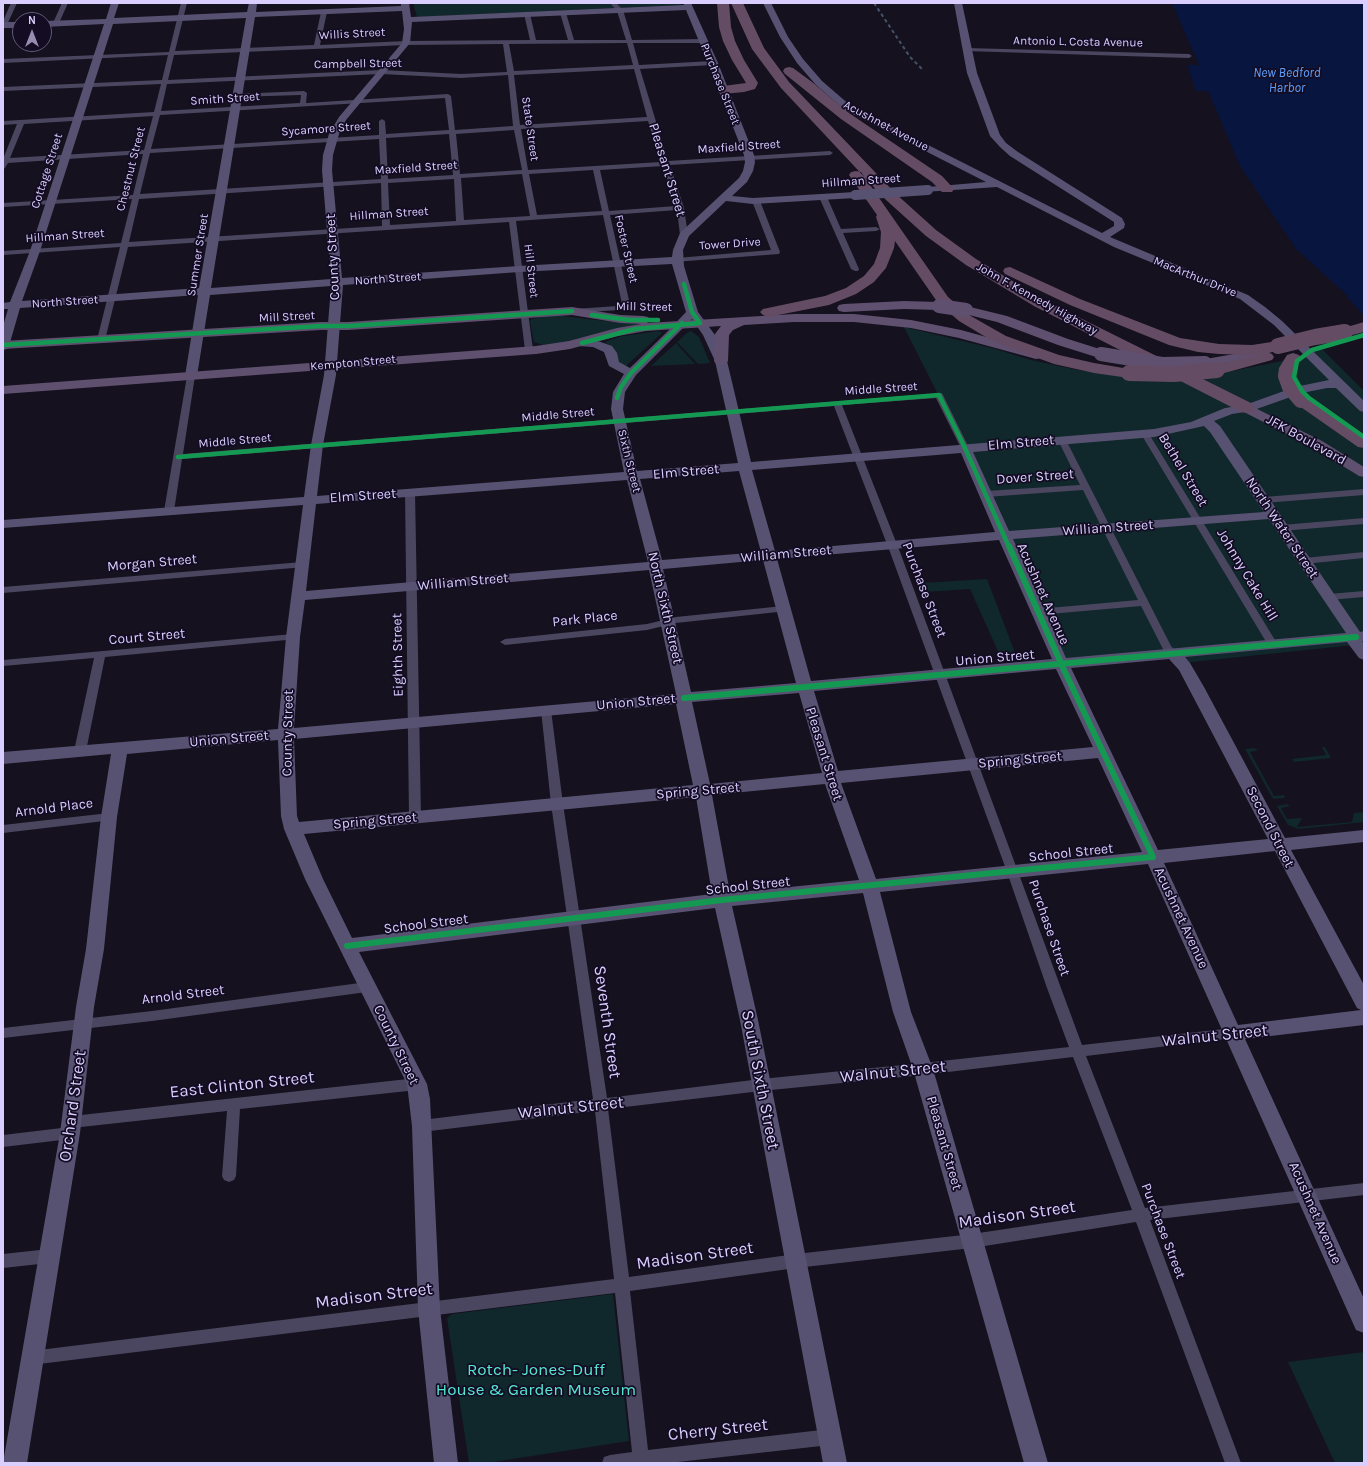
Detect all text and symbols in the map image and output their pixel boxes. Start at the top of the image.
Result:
north arrow [12,12,52,52]
text: N [28,14,36,27]
street label: Willis Street [318,25,386,43]
street label: Antonio L. Costa Avenue [1013,34,1143,50]
street label: Purchase Street [697,41,743,127]
street label: Campbell Street [314,56,402,72]
water label: New Bedford Harbor [1253,65,1321,96]
street label: Smith Street [190,89,260,109]
street label: State Street [518,96,542,162]
street label: Acushnet Avenue [841,98,931,154]
street label: Sycamore Street [281,119,371,139]
street label: Pleasant Street [645,121,689,219]
street label: Chestnut Street [114,125,148,213]
street label: Cottage Street [28,132,66,210]
street label: Maxfield Street [697,137,781,157]
street label: Maxfield Street [374,158,458,178]
street label: Hillman Street [821,171,901,191]
street label: Hillman Street [349,204,429,224]
street label: Summer Street [184,213,212,297]
street label: County Street [322,213,344,301]
street label: Foster Street [611,213,641,285]
street label: Hillman Street [25,226,105,246]
street label: Tower Drive [699,235,761,253]
street label: Hill Street [521,243,541,299]
street label: MacArthur Drive [1151,254,1239,300]
street label: John F. Kennedy Highway [974,260,1100,338]
street label: North Street [354,269,422,289]
street label: North Street [31,292,99,312]
street label: Mill Street [616,299,672,315]
street label: Mill Street [259,308,315,326]
street label: Kempton Street [310,352,396,374]
street label: Middle Street [844,379,918,399]
street label: Middle Street [521,405,595,425]
street label: JFK Boulevard [1263,411,1349,469]
street label: Sixth Street [614,428,644,494]
street label: Bethel Street [1155,430,1211,510]
street label: Middle Street [198,431,272,451]
street label: Elm Street [987,432,1055,454]
street label: Elm Street [652,461,720,483]
street label: Dover Street [996,466,1074,488]
street label: North Water Street [1242,474,1322,582]
street label: Elm Street [329,485,397,507]
street label: William Street [1062,516,1154,540]
street label: Johnny Cake Hill [1213,526,1281,624]
street label: Purchase Street [898,540,950,640]
street label: Acushnet Avenue [1013,540,1073,648]
street label: William Street [740,542,832,566]
street label: North Sixth Street [644,550,686,666]
street label: Morgan Street [106,551,198,575]
street label: William Street [417,570,509,594]
street label: Park Place [552,607,618,631]
street label: Eighth Street [389,613,407,697]
street label: Court Street [108,625,186,649]
street label: Union Street [955,646,1035,670]
street label: County Street [279,690,297,776]
street label: Union Street [596,690,676,714]
street label: Pleasant Street [802,705,846,803]
street label: Union Street [189,727,269,751]
street label: Spring Street [977,748,1063,772]
street label: Spring Street [655,779,741,803]
street label: Second Street [1242,784,1298,870]
street label: Arnold Place [14,795,94,821]
street label: Spring Street [332,809,418,833]
street label: School Street [1028,840,1114,866]
street label: Acushnet Avenue [1150,865,1212,971]
street label: School Street [705,873,791,899]
street label: Purchase Street [1025,878,1073,978]
street label: School Street [383,910,469,938]
street label: Seventh Street [589,964,625,1080]
street label: Arnold Street [141,982,225,1008]
street label: County Street [369,1002,423,1088]
street label: South Sixth Street [736,1008,784,1152]
street label: Walnut Street [1161,1020,1269,1052]
street label: Orchard Street [55,1049,91,1163]
street label: Walnut Street [839,1056,947,1088]
street label: East Clinton Street [169,1067,315,1103]
street label: Walnut Street [517,1092,625,1124]
street label: Pleasant Street [923,1094,965,1192]
street label: Acushnet Avenue [1285,1159,1345,1267]
street label: Purchase Street [1137,1181,1189,1281]
street label: Madison Street [957,1197,1077,1233]
street label: Madison Street [635,1238,755,1274]
street label: Madison Street [314,1279,434,1313]
park label: Rotch- Jones-Duff House & Garden Museum [436,1360,636,1400]
street label: Cherry Street [667,1415,769,1445]

